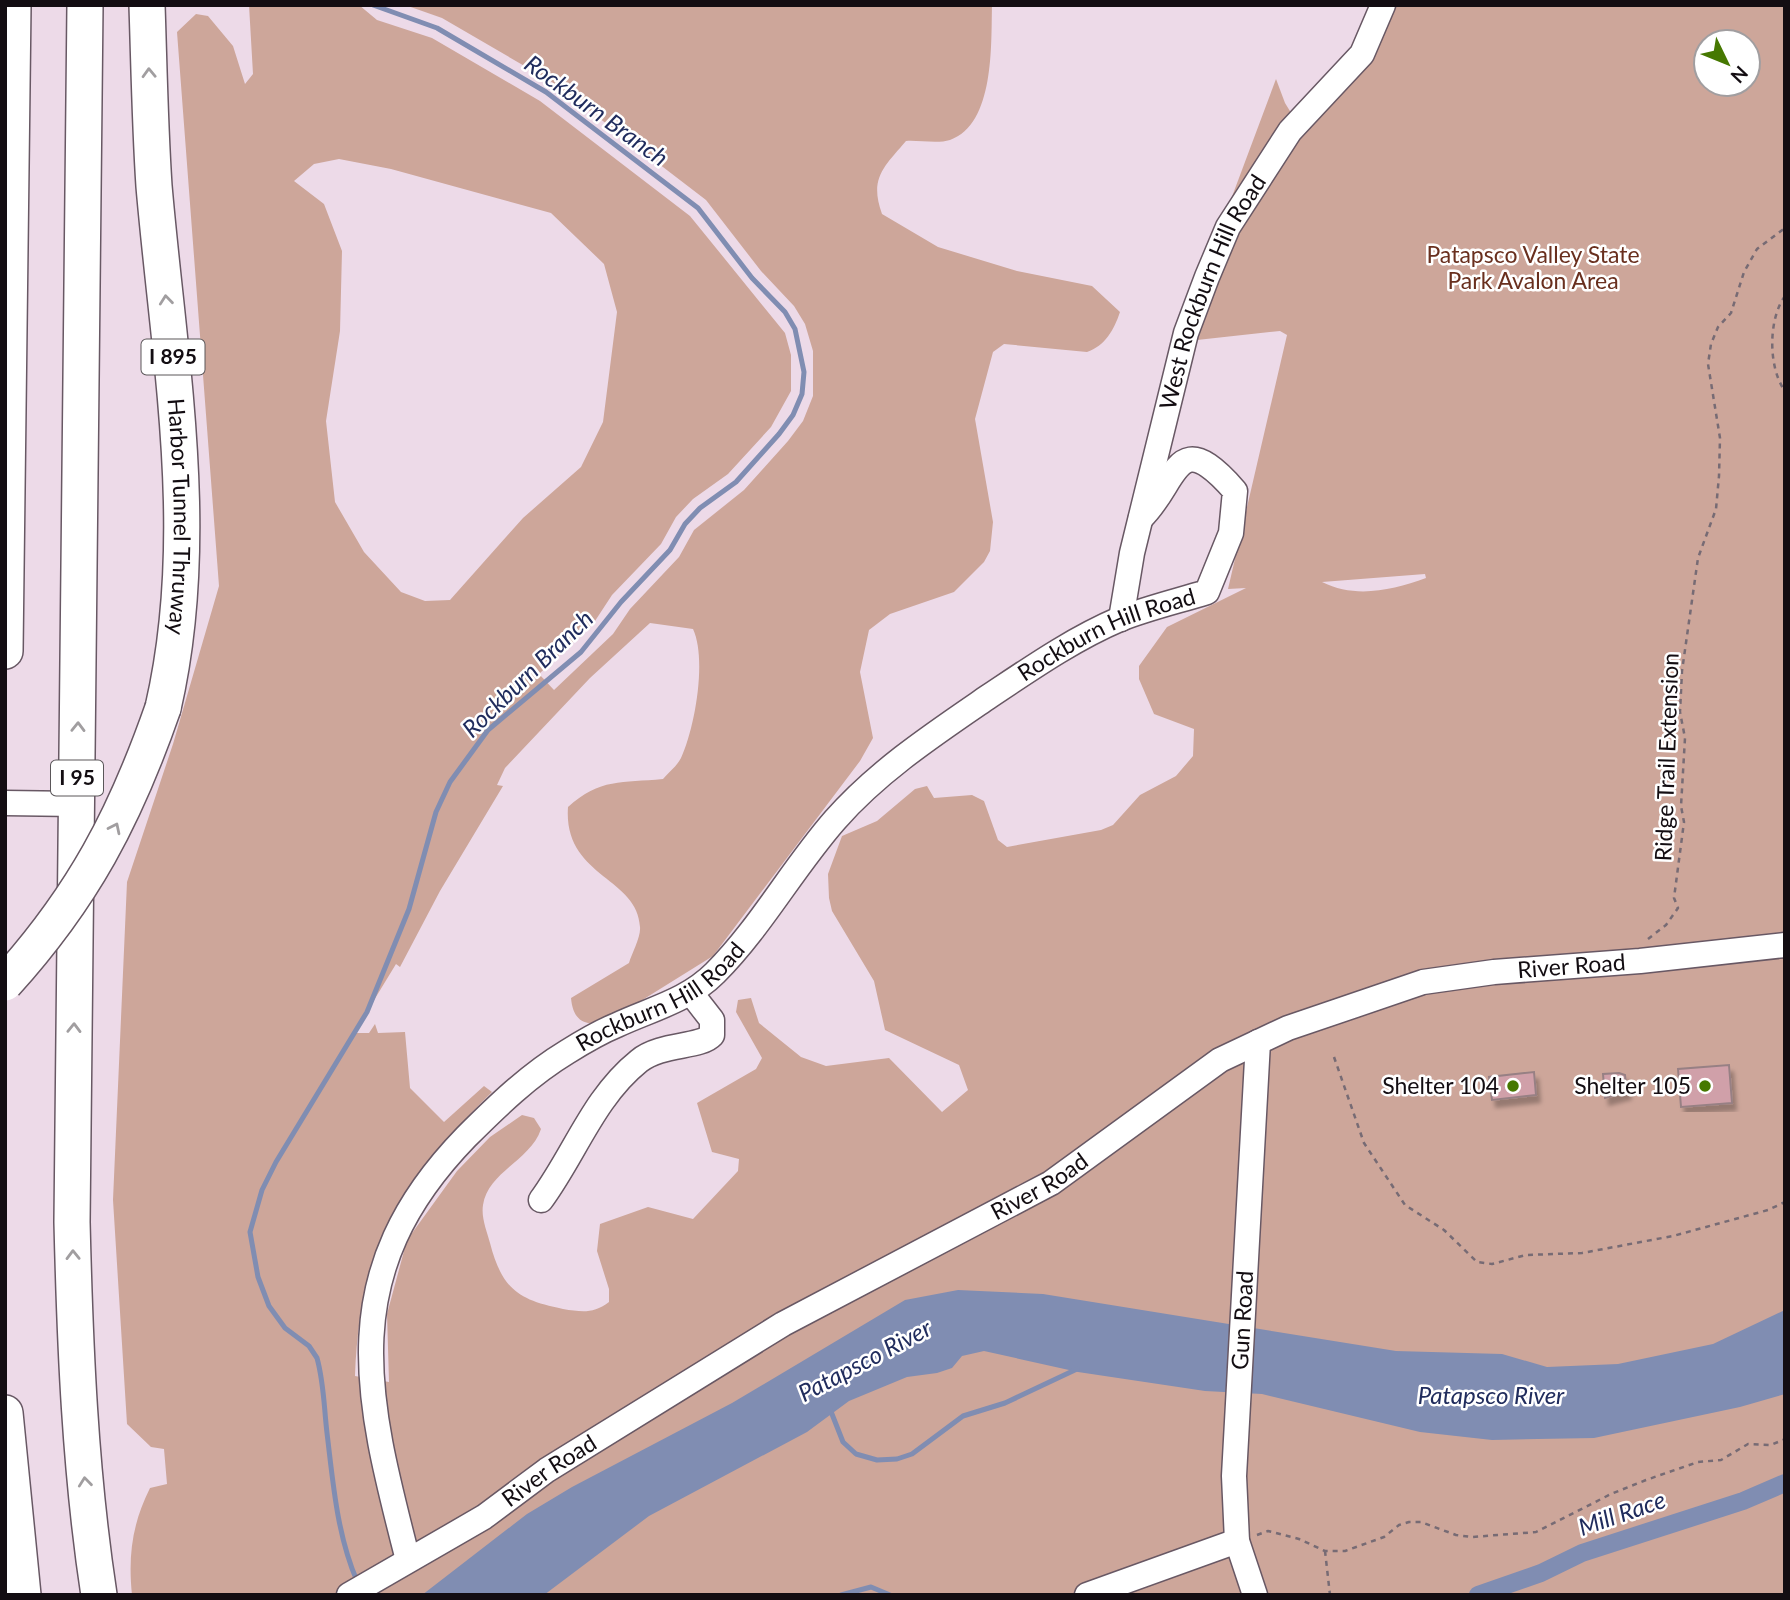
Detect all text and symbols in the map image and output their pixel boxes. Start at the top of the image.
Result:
north arrow [1692,28,1762,98]
water label: Rockburn Branch [519,48,674,172]
text: N [1726,62,1753,88]
one-way arrow [142,67,157,78]
street label: West Rockburn Hill Road [1153,169,1271,412]
park label: Patapsco Valley State Park Avalon Area [1426,240,1640,294]
one-way arrow [159,294,174,305]
road number: I 895 [142,340,204,374]
street label: Harbor Tunnel Thruway [163,397,197,637]
street label: Rockburn Hill Road [1012,581,1198,686]
water label: Rockburn Branch [456,603,598,743]
street label: Ridge Trail Extension [1648,652,1684,862]
one-way arrow [70,721,85,732]
road number: I 95 [51,760,103,796]
one-way arrow [107,823,121,835]
street label: Rockburn Hill Road [570,936,750,1056]
street label: River Road [1516,947,1626,983]
one-way arrow [67,1022,82,1033]
place label: Shelter 104 [1382,1071,1499,1099]
place label: Shelter 105 [1574,1071,1691,1099]
marker: Shelter 104 [1505,1078,1521,1094]
marker: Shelter 105 [1697,1078,1713,1094]
street label: River Road [986,1146,1093,1225]
one-way arrow [65,1249,81,1260]
street label: Gun Road [1225,1270,1258,1370]
water label: Patapsco River [793,1312,937,1407]
water label: Patapsco River [1418,1380,1565,1409]
street label: River Road [496,1428,601,1512]
one-way arrow [78,1476,93,1488]
water label: Mill Race [1574,1484,1669,1541]

